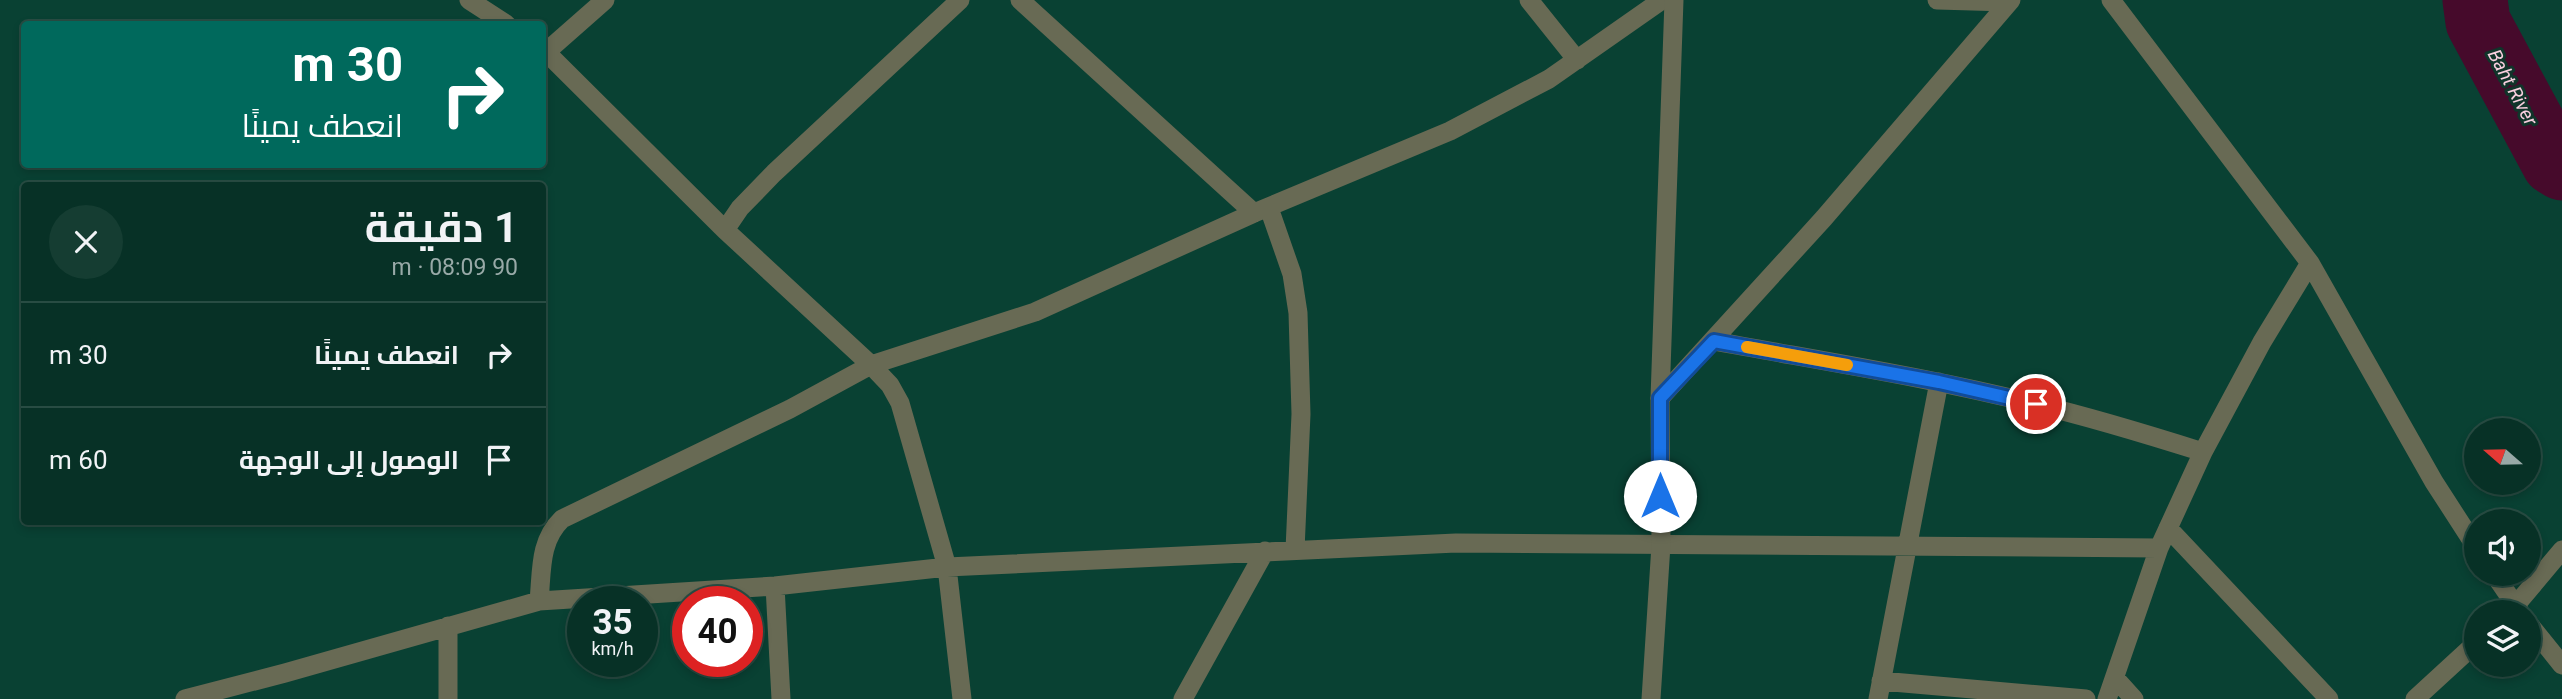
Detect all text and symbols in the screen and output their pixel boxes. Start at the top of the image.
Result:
text: 30 m [292,36,403,93]
water label: Baht River [2483,45,2543,130]
icon: right [427,49,518,140]
text: انعطف يمينًا [241,107,403,145]
text: 1 دقيقة [365,203,518,252]
button: close [49,205,123,279]
text: 90 m · 08:09 [392,254,518,281]
icon: right [480,336,518,374]
text: 30 m [49,340,108,370]
text: انعطف يمينًا [314,340,459,370]
pin [2006,374,2066,434]
icon: arrive [2017,385,2055,423]
north arrow [2464,418,2541,495]
map controls [2464,418,2541,677]
icon: arrive [480,441,518,479]
text: 60 m [49,445,108,475]
text: الوصول إلى الوجهة [239,445,459,475]
position arrow [1623,459,1697,533]
button: sound [2464,509,2541,586]
speed limit sign: 40 [672,586,763,677]
button: layers [2464,600,2541,677]
text: 35 [592,602,633,643]
text: km/h [591,638,634,659]

